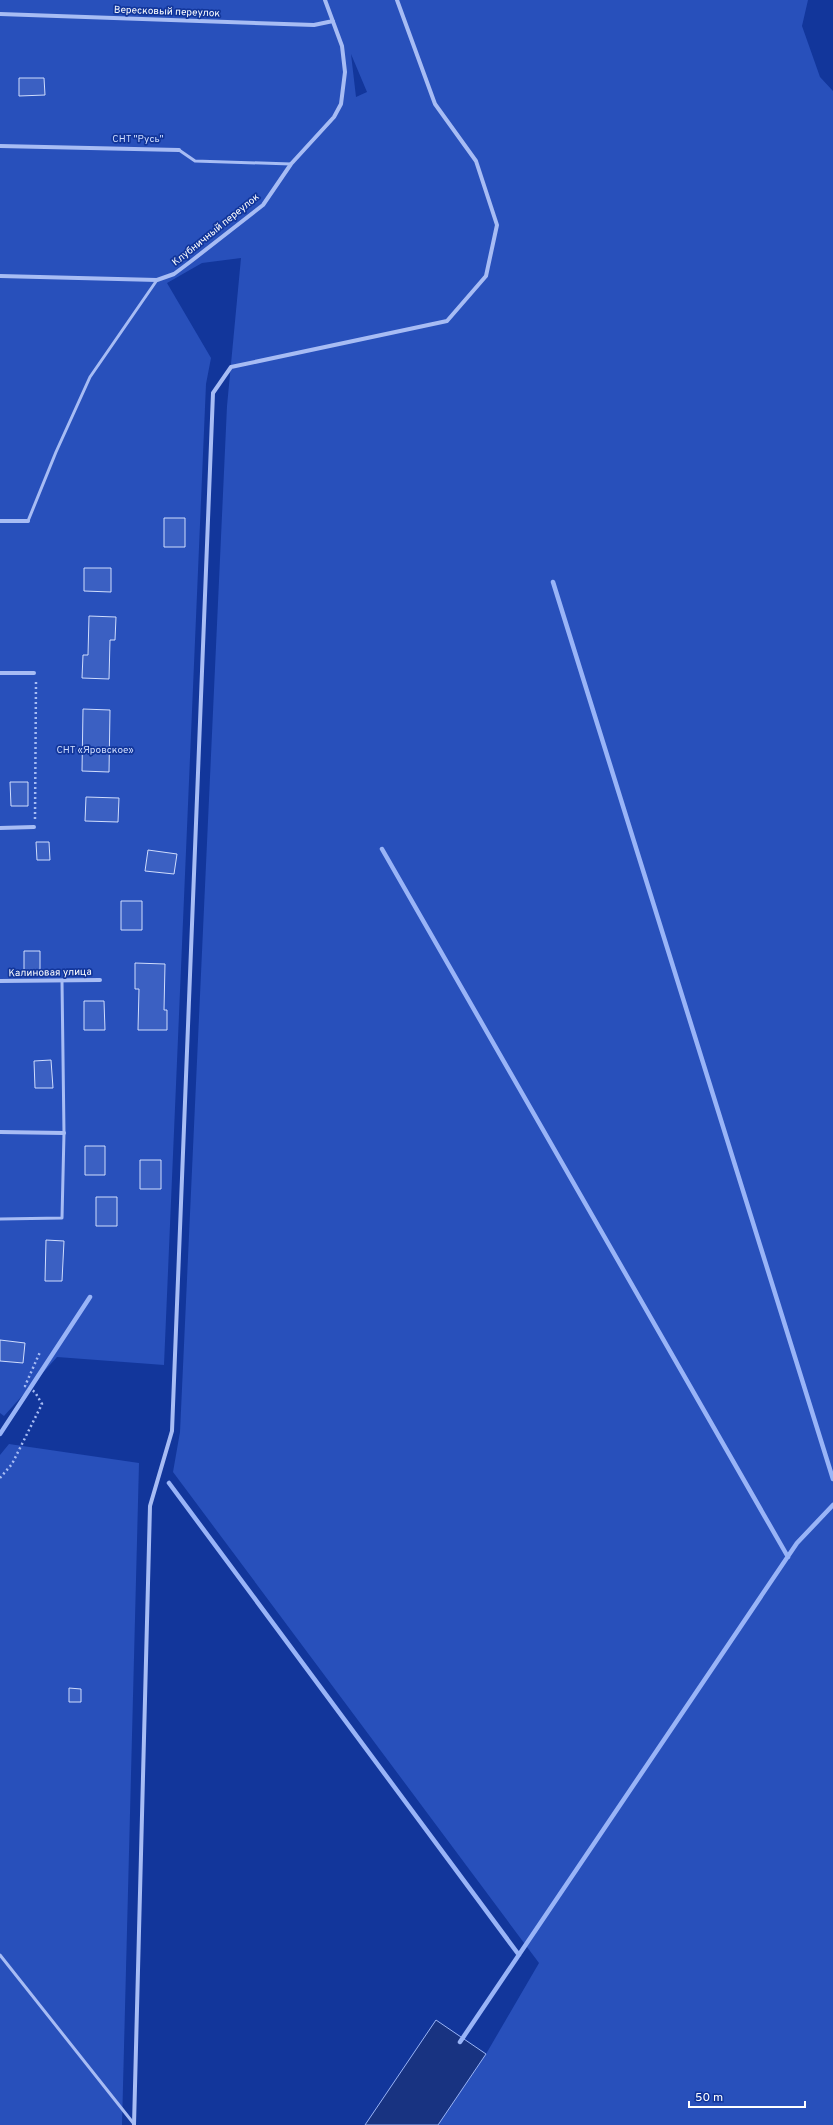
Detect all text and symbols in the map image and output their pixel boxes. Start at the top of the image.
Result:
street label: Вересковый переулок [114,4,221,20]
park label: СНТ "Русь" [112,133,164,146]
street label: Клубничный переулок [170,191,263,269]
park label: СНТ «Яровское» [56,744,134,757]
street label: Калиновая улица [8,966,92,980]
scale bar [689,2083,805,2109]
text: 50 m [695,2090,723,2106]

